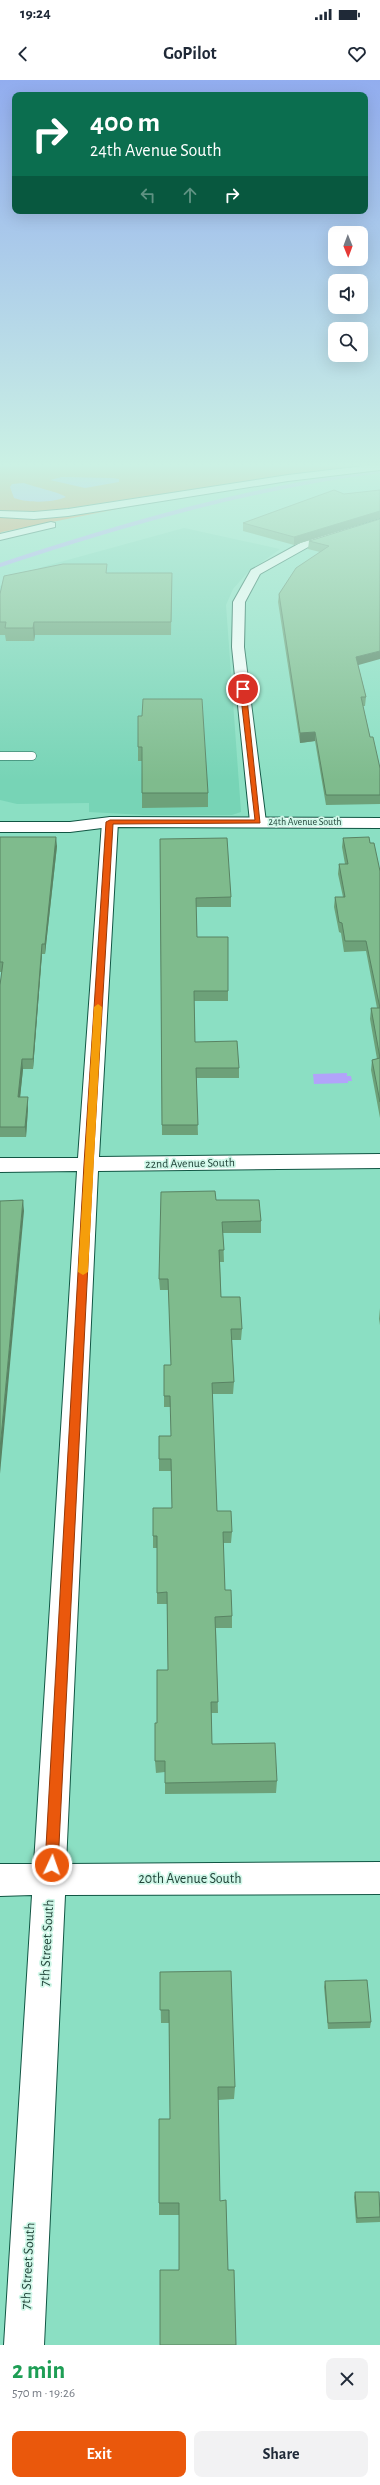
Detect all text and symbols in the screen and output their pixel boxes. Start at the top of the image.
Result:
text: 19:24 [20,6,51,21]
icon: back [12,43,34,65]
icon: heart [346,43,368,65]
text: GoPilot [163,45,217,63]
icon: right [24,108,76,160]
text: 400 m [90,109,160,137]
text: 24th Avenue South [90,142,222,160]
icon: left [137,184,159,206]
icon: ahead [179,184,201,206]
icon: right [221,184,243,206]
north arrow [328,226,368,266]
map controls [328,226,368,362]
button: sound [328,274,368,314]
button: search [328,322,368,362]
pin [226,672,260,706]
icon: arrive [232,678,254,700]
street label: 24th Avenue South [268,817,342,827]
street label: 22nd Avenue South [145,1156,235,1170]
position arrow [31,1844,73,1886]
street label: 20th Avenue South [138,1872,242,1886]
street label: 7th Street South [38,1899,56,1987]
street label: 7th Street South [19,2222,37,2310]
button: close [326,2358,368,2400]
text: 2 min [12,2359,65,2383]
text: 570 m · 19:26 [12,2387,75,2400]
button: Exit [12,2431,186,2477]
button: Share [194,2431,368,2477]

